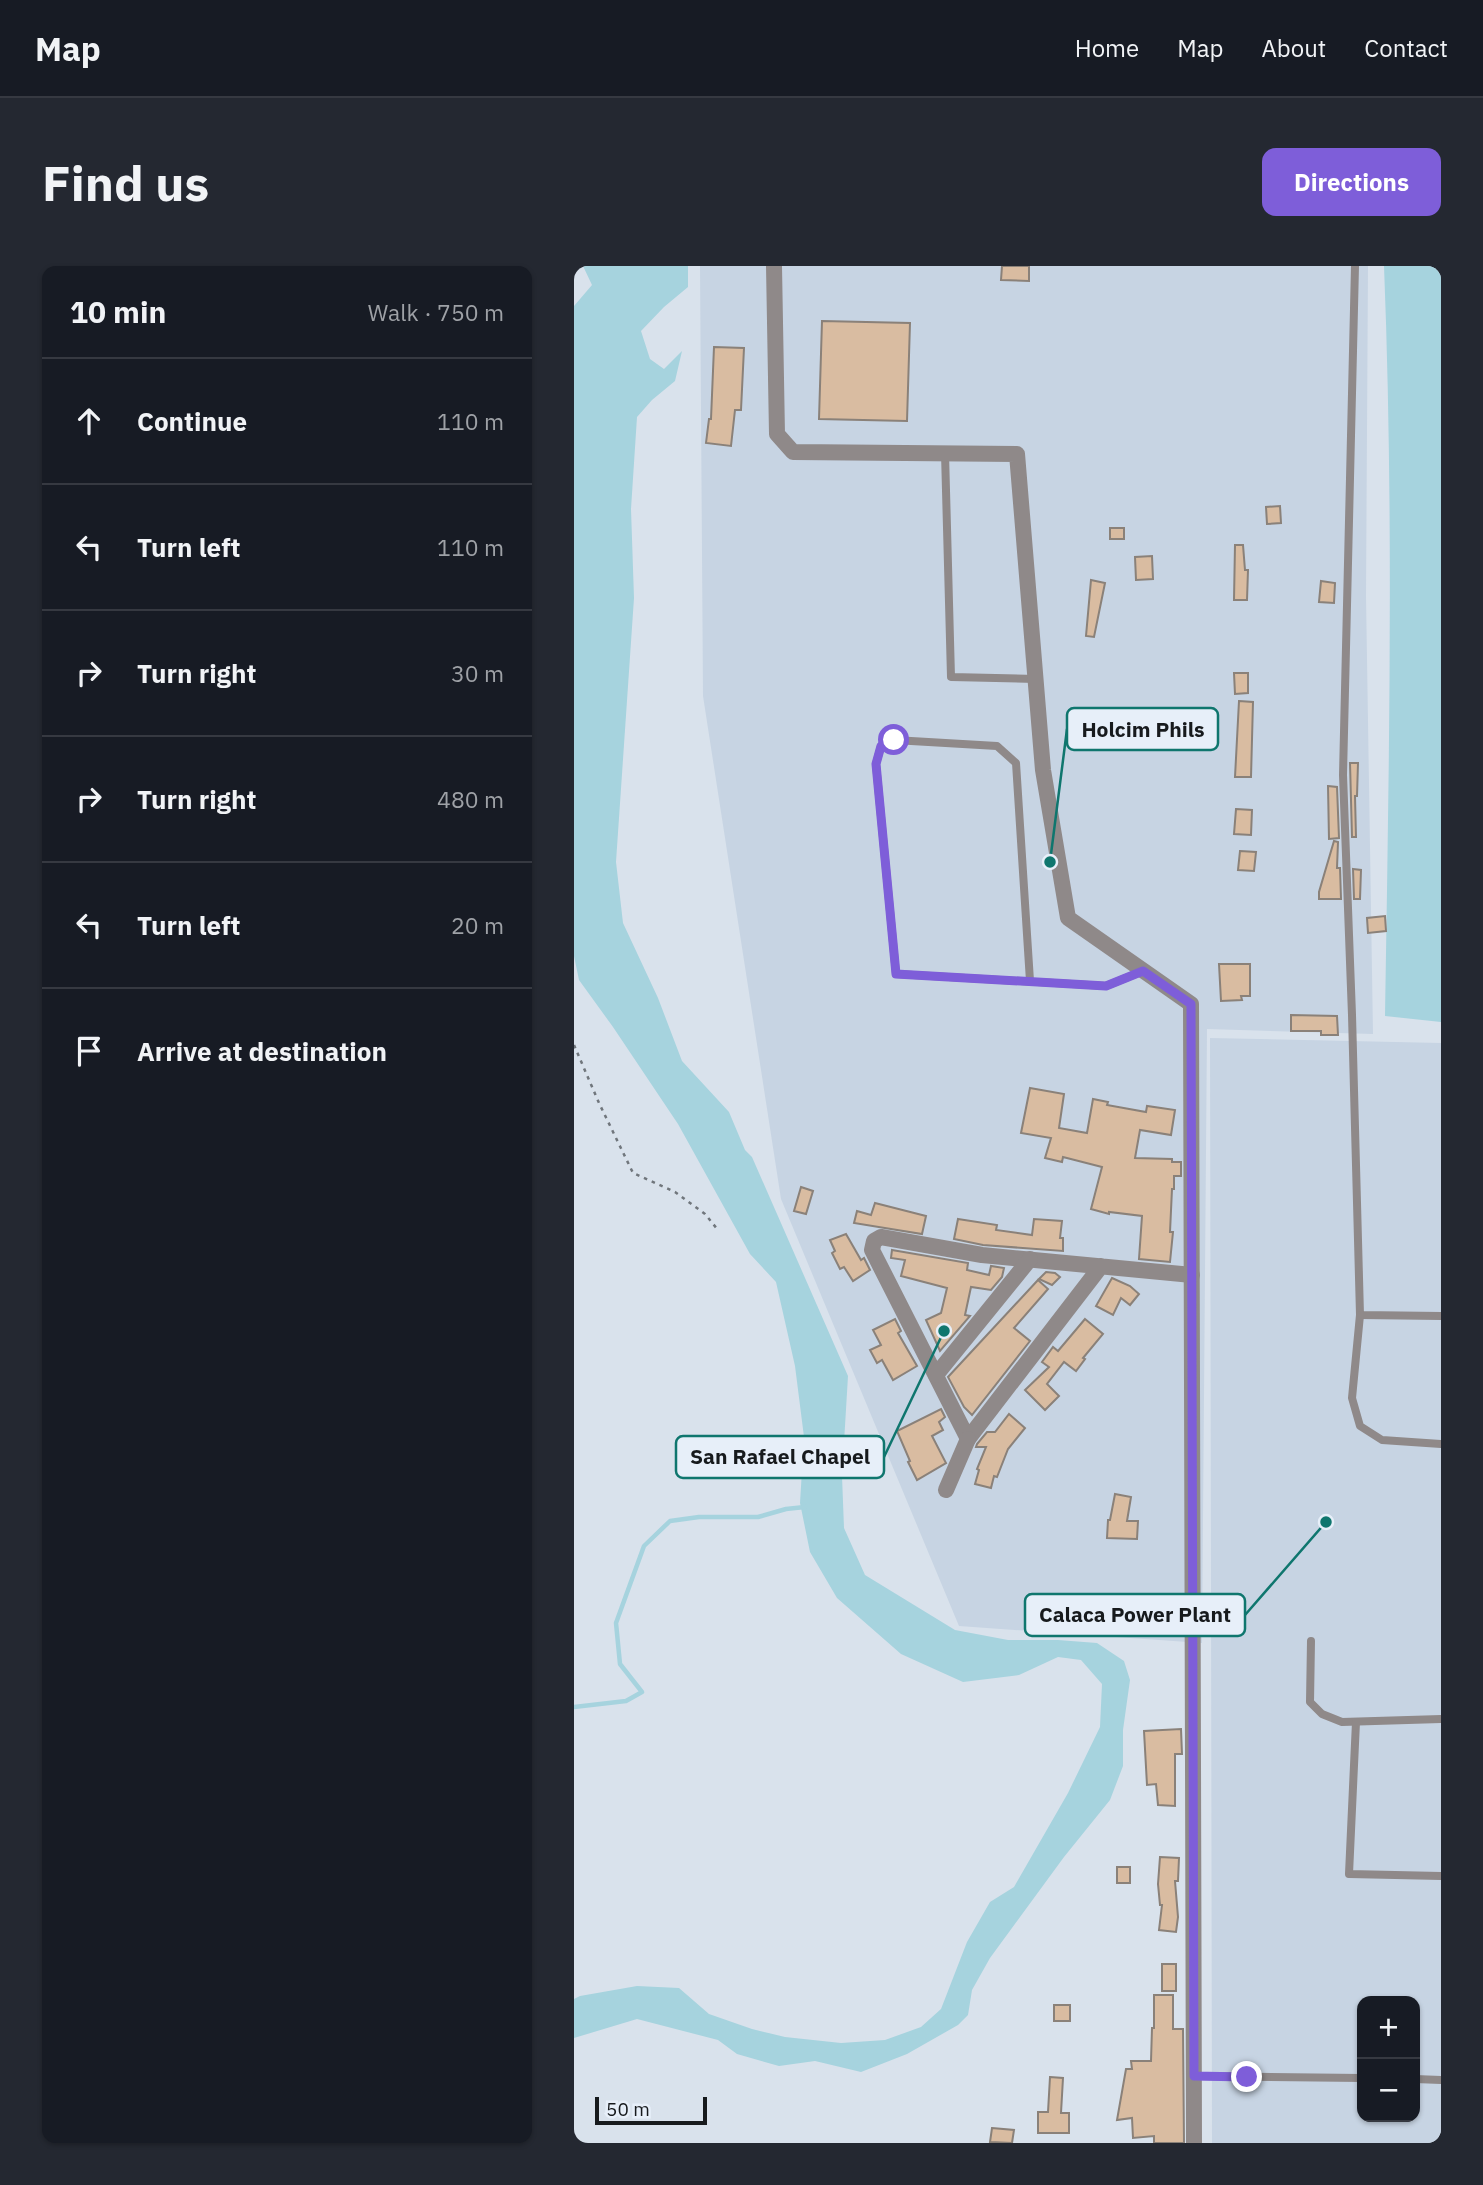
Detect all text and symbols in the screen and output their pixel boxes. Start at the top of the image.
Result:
text: Map [35,27,101,70]
text: Home [1075,32,1139,64]
text: Map [1177,32,1223,64]
text: About [1261,32,1326,64]
text: Contact [1364,32,1448,64]
button: Directions [1262,148,1441,216]
text: Find us [42,151,209,214]
text: 10 min [70,292,166,331]
text: Walk · 750 m [368,297,504,327]
icon: ahead [70,402,108,440]
text: Continue [137,404,247,438]
text: 110 m [437,406,504,436]
icon: left [70,528,108,566]
text: Turn left [137,530,240,564]
text: 110 m [437,532,504,562]
icon: right [70,654,108,692]
text: Turn right [137,656,256,690]
text: 30 m [451,658,504,688]
callout: Holcim Phils [1067,708,1218,750]
text: Holcim Phils [1081,715,1205,743]
route start [878,724,909,755]
icon: right [70,780,108,818]
text: Turn right [137,782,256,816]
text: 480 m [437,784,504,814]
icon: left [70,906,108,944]
text: Turn left [137,908,240,942]
text: 20 m [451,910,504,940]
icon: arrive [70,1032,108,1070]
text: Arrive at destination [137,1034,387,1068]
callout: San Rafael Chapel [676,1436,884,1478]
text: San Rafael Chapel [690,1442,870,1470]
callout: Calaca Power Plant [1025,1594,1245,1636]
text: Calaca Power Plant [1039,1600,1231,1628]
map controls [1357,1996,1420,2122]
button: + [1357,1996,1420,2059]
button: − [1357,2059,1420,2122]
route end [1231,2061,1262,2092]
scale bar [595,2094,707,2126]
text: 50 m [606,2097,650,2121]

